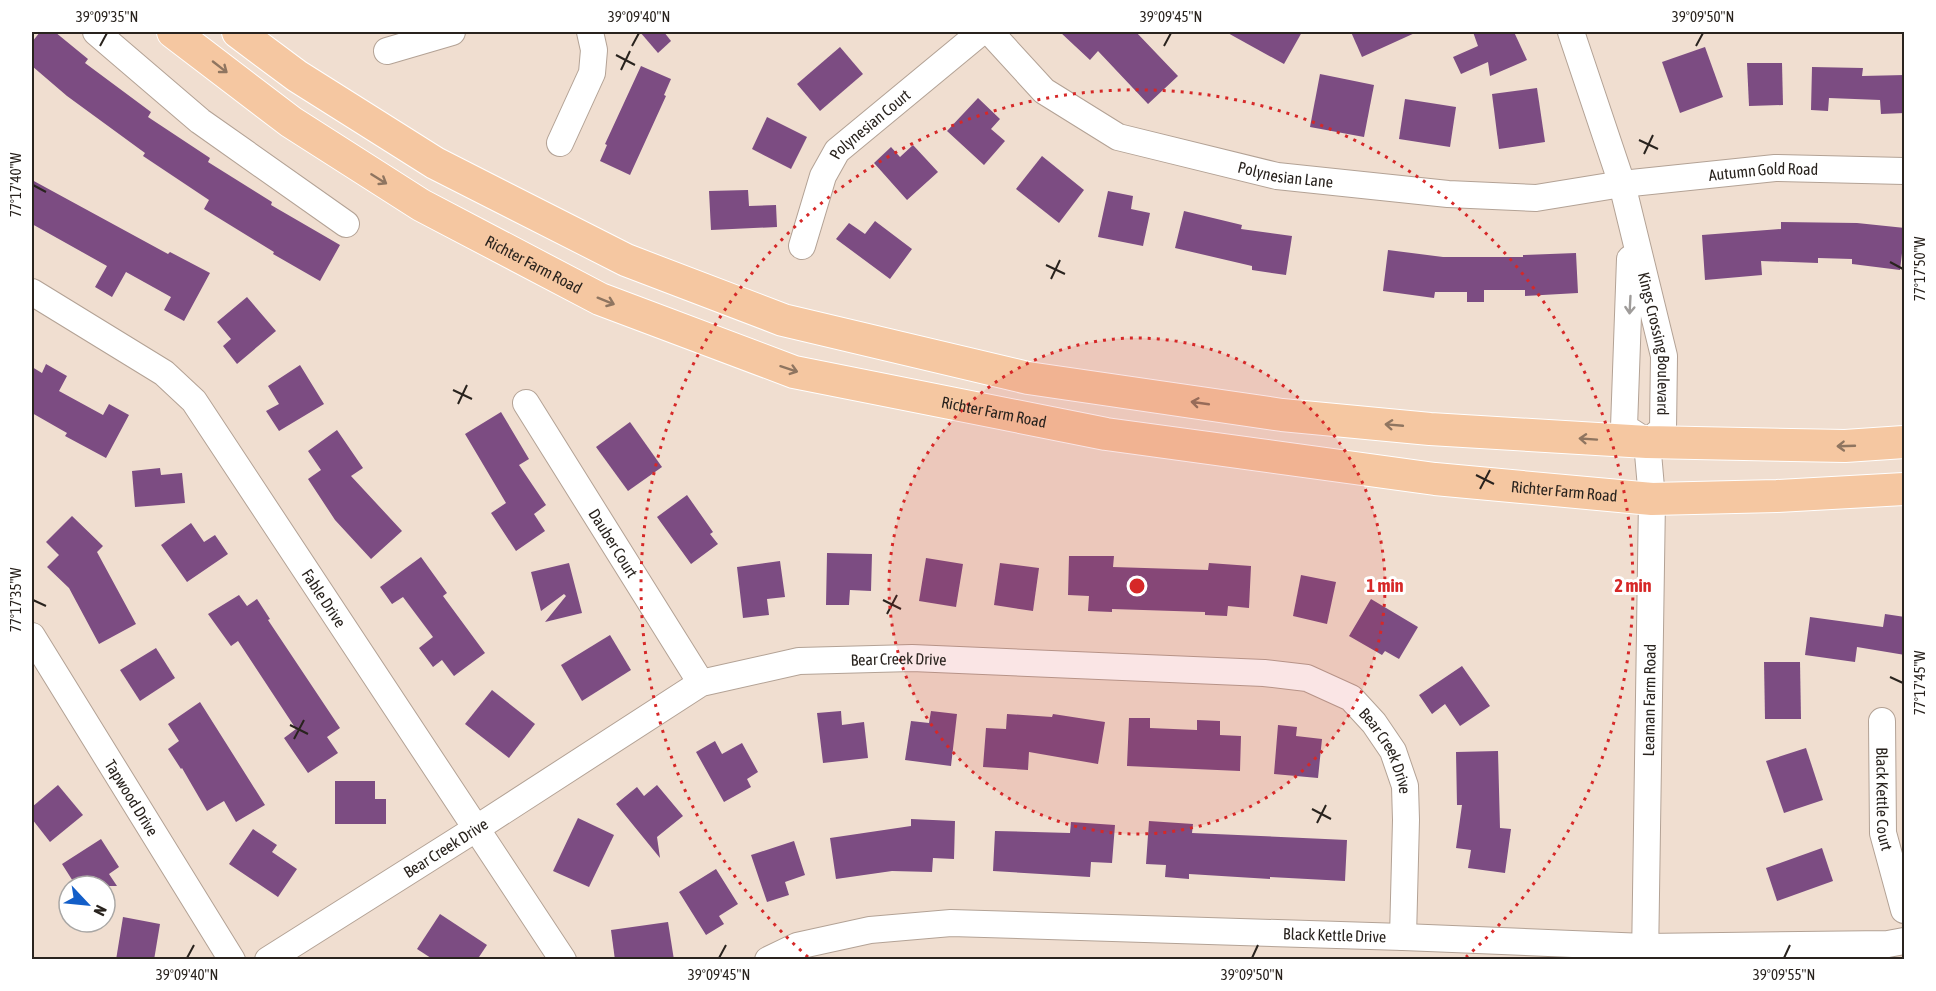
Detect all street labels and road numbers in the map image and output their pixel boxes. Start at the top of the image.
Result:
street label: Polynesian Court [826,85,914,162]
street label: Polynesian Lane [1236,158,1334,191]
street label: Autumn Gold Road [1708,159,1818,184]
street label: Richter Farm Road [482,231,585,297]
street label: Kings Crossing Boulevard [1635,270,1673,416]
street label: Richter Farm Road [940,393,1048,431]
street label: Richter Farm Road [1510,477,1618,505]
street label: Dauber Court [585,505,642,581]
street label: Fable Drive [298,566,350,630]
street label: Leaman Farm Road [1639,644,1659,756]
street label: Bear Creek Drive [850,649,947,669]
street label: Bear Creek Drive [1356,704,1414,794]
street label: Black Kettle Court [1873,747,1896,853]
street label: Tapwood Drive [102,756,162,839]
street label: Bear Creek Drive [400,815,491,881]
street label: Black Kettle Drive [1283,924,1386,945]

